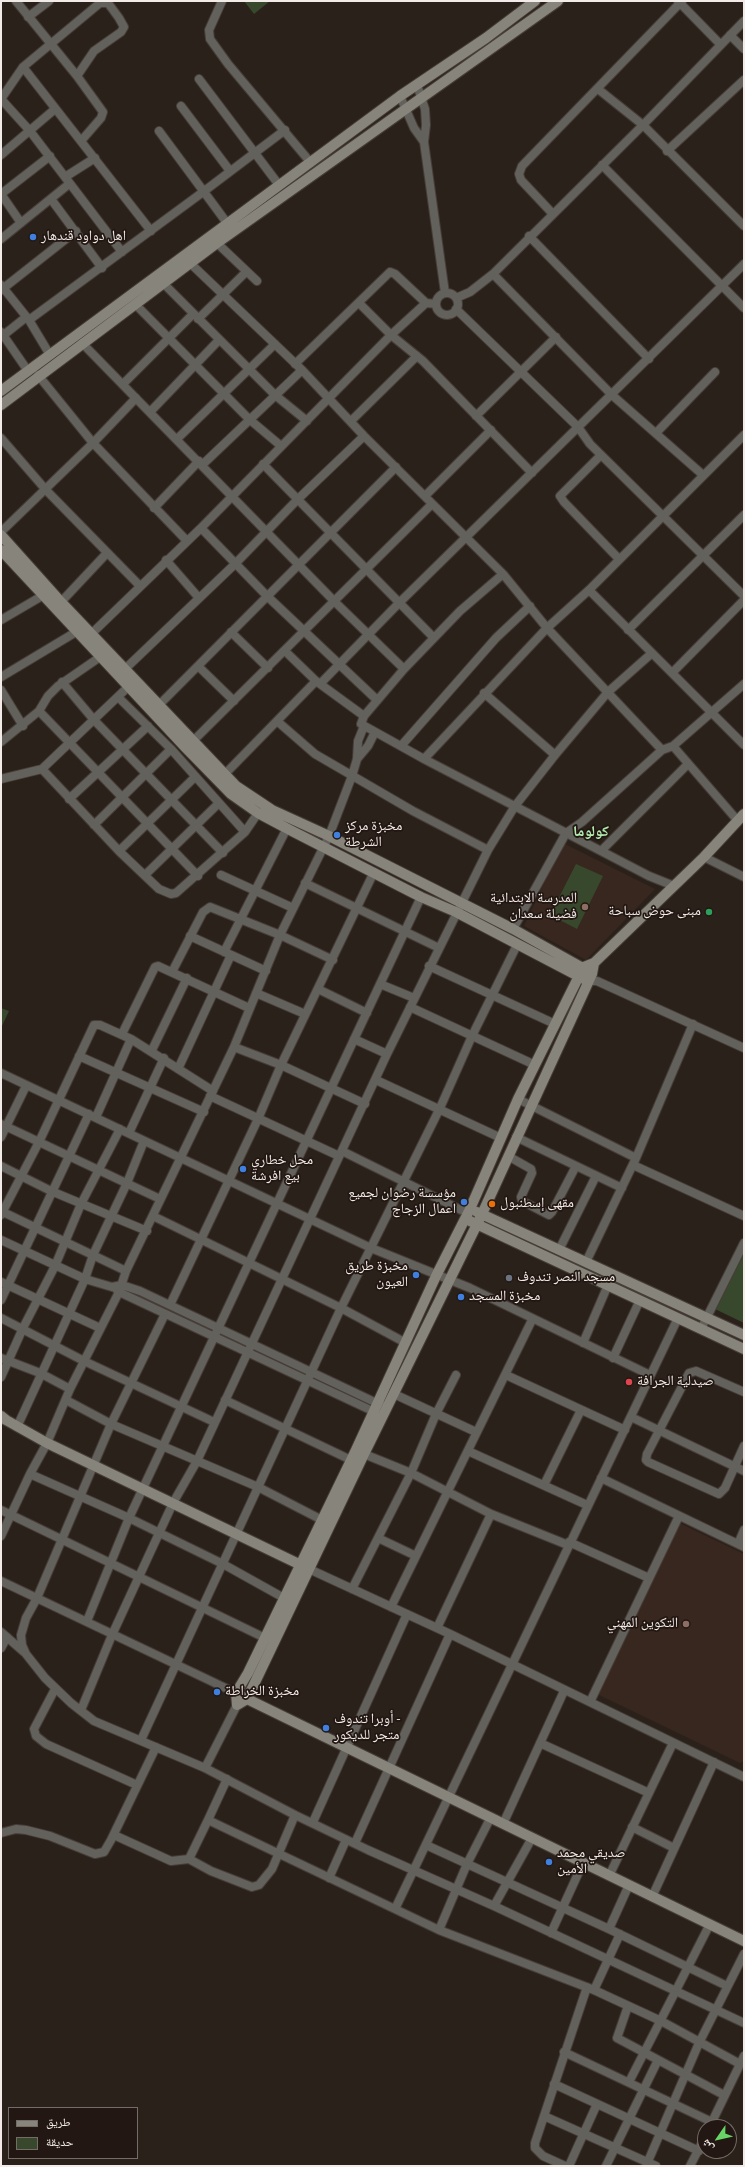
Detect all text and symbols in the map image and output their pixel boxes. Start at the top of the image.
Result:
place label: اهل دواود قندهار [41,229,126,245]
marker: اهل دواود قندهار [28,232,38,242]
place label: مخبزة مركز الشرطة [345,819,402,852]
district label: كولوما [573,824,609,842]
marker: مخبزة مركز الشرطة [332,830,342,840]
place label: المدرسة الابتدائية فضيلة سعدان [490,891,577,924]
marker: المدرسة الابتدائية فضيلة سعدان [580,902,590,912]
place label: مبنى حوض سباحة [608,904,701,920]
marker: مبنى حوض سباحة [704,907,714,917]
place label: محل خطاري بيع افرشة [251,1153,313,1186]
marker: محل خطاري بيع افرشة [238,1164,248,1174]
place label: مؤسسة رضوان لجميع اعمال الزجاج [348,1186,456,1218]
place label: مقهى إسطنبول [500,1196,574,1212]
marker: مؤسسة رضوان لجميع اعمال الزجاج [459,1197,469,1207]
marker: مقهى إسطنبول [487,1199,497,1209]
place label: مخبزة طريق العيون [345,1259,408,1292]
marker: مخبزة طريق العيون [411,1270,421,1280]
place label: مسجد النصر تندوف [517,1270,615,1286]
marker: مسجد النصر تندوف [504,1273,514,1283]
place label: مخبزة المسجد [469,1289,540,1305]
marker: مخبزة المسجد [456,1292,466,1302]
place label: صيدلية الجرافة [637,1374,714,1390]
marker: صيدلية الجرافة [624,1377,634,1387]
place label: التكوين المهني [607,1616,678,1632]
marker: التكوين المهني [681,1619,691,1629]
place label: مخبزة الخراطة [225,1684,299,1700]
marker: مخبزة الخراطة [212,1687,222,1697]
place label: أوبرا تندوف - متجر للديكور [334,1712,401,1744]
marker: أوبرا تندوف - متجر للديكور [321,1723,331,1733]
place label: صديقي محمد الأمين [557,1846,625,1878]
marker: صديقي محمد الأمين [544,1857,554,1867]
legend [8,2107,138,2159]
text: طريق [46,2114,71,2131]
north arrow [697,2119,737,2159]
text: حديقة [46,2134,74,2151]
text: ش [698,2136,717,2154]

